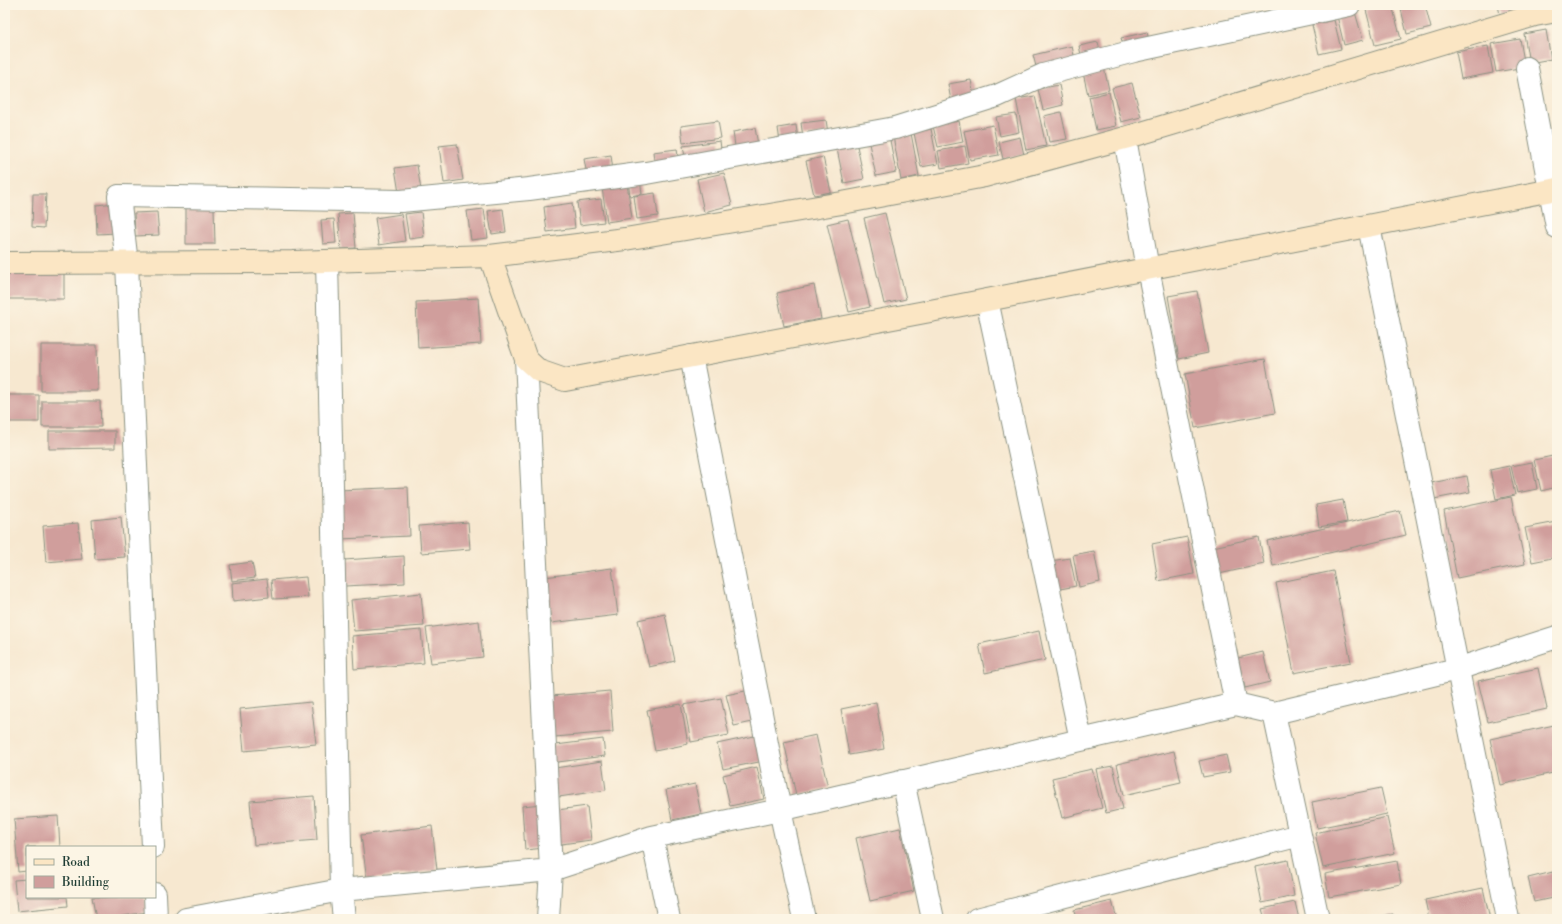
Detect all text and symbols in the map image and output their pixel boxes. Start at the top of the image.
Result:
legend [26,846,156,898]
text: Road [62,855,90,870]
text: Building [61,875,110,890]

